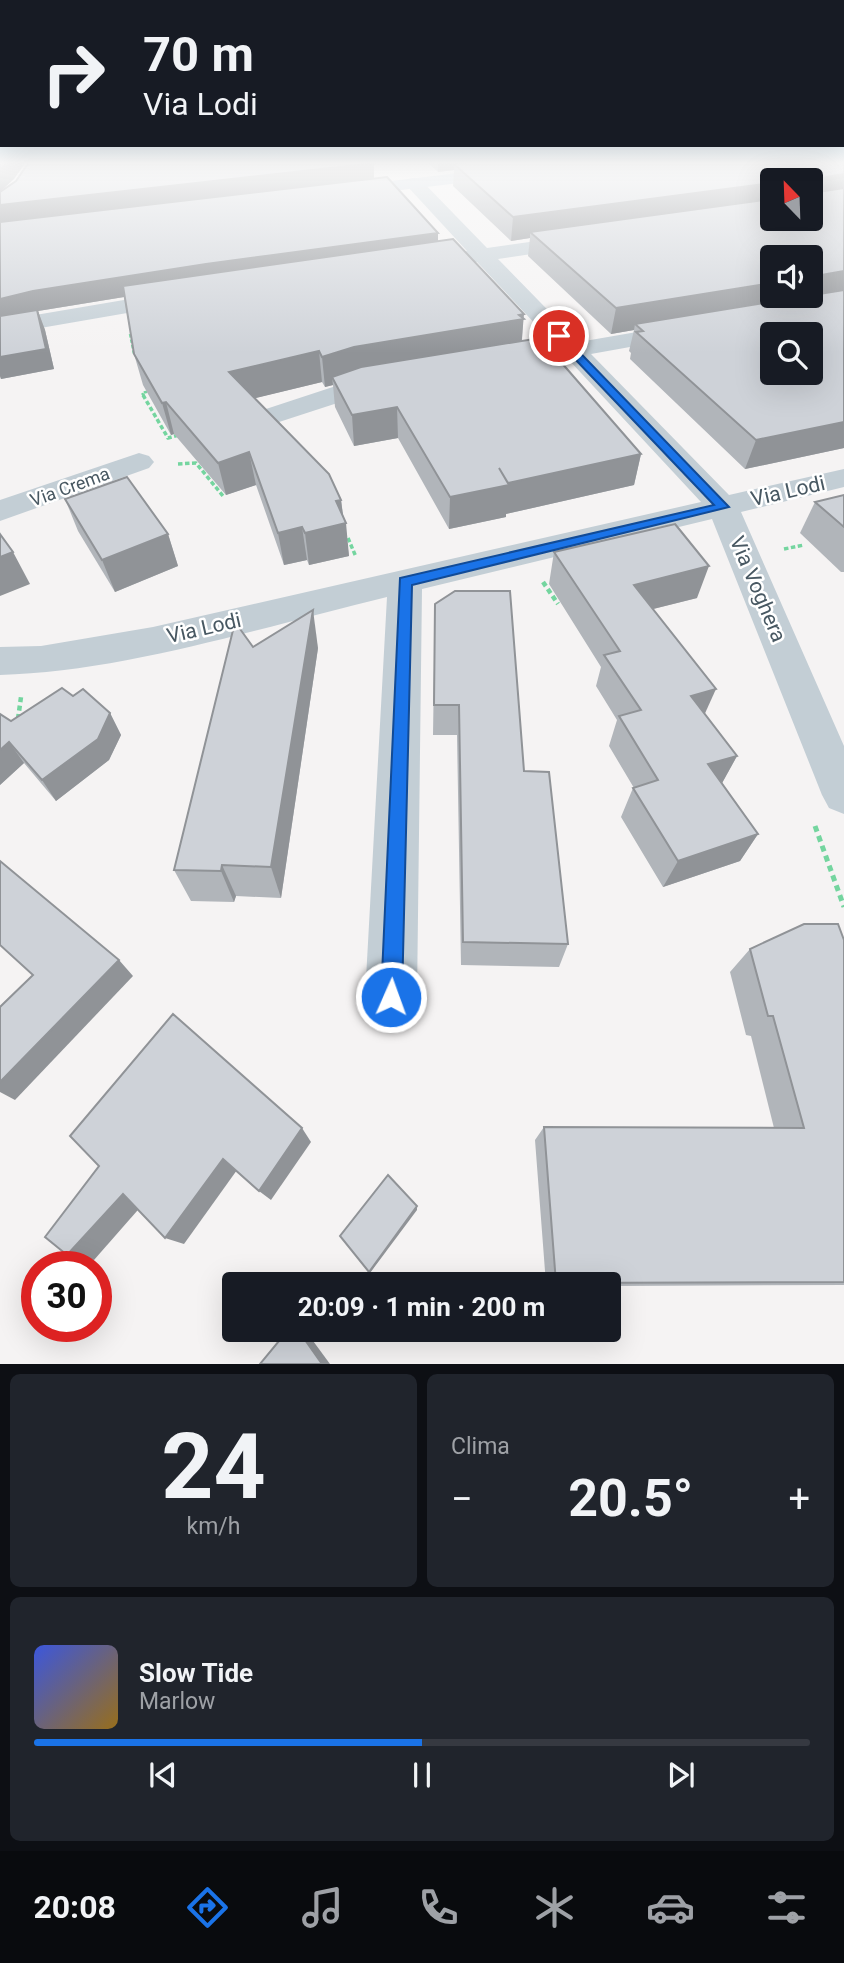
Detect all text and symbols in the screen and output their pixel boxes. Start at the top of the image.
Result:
text: 70 m [143,26,254,83]
icon: right [28,28,119,119]
text: Via Lodi [143,85,258,123]
north arrow [760,168,822,231]
map controls [760,168,823,385]
button: sound [760,245,823,308]
pin [529,306,589,366]
icon: arrive [540,317,578,355]
button: search [760,322,823,385]
street label: Via Crema [27,462,112,511]
street label: Via Lodi [749,471,827,511]
street label: Via Voghera [725,532,791,646]
street label: Via Lodi [165,608,243,648]
position arrow [354,960,428,1034]
speed limit sign: 30 [21,1251,112,1342]
text: 20:09 · 1 min · 200 m [298,1292,545,1322]
text: 24 [161,1414,266,1520]
text: Clima [451,1433,510,1460]
text: 20.5° [568,1468,693,1529]
text: − [451,1477,473,1521]
text: + [788,1477,810,1521]
text: km/h [187,1513,241,1540]
text: Slow Tide [139,1658,253,1688]
text: Marlow [139,1688,215,1715]
icon: previous [144,1756,182,1794]
icon: pause [403,1756,441,1794]
icon: next [662,1756,700,1794]
icon: directions [183,1883,232,1932]
icon: music [298,1883,347,1932]
icon: phone [414,1883,463,1932]
icon: climate [530,1883,579,1932]
icon: car [646,1883,695,1932]
icon: filters [762,1883,811,1932]
text: 20:08 [33,1888,116,1926]

